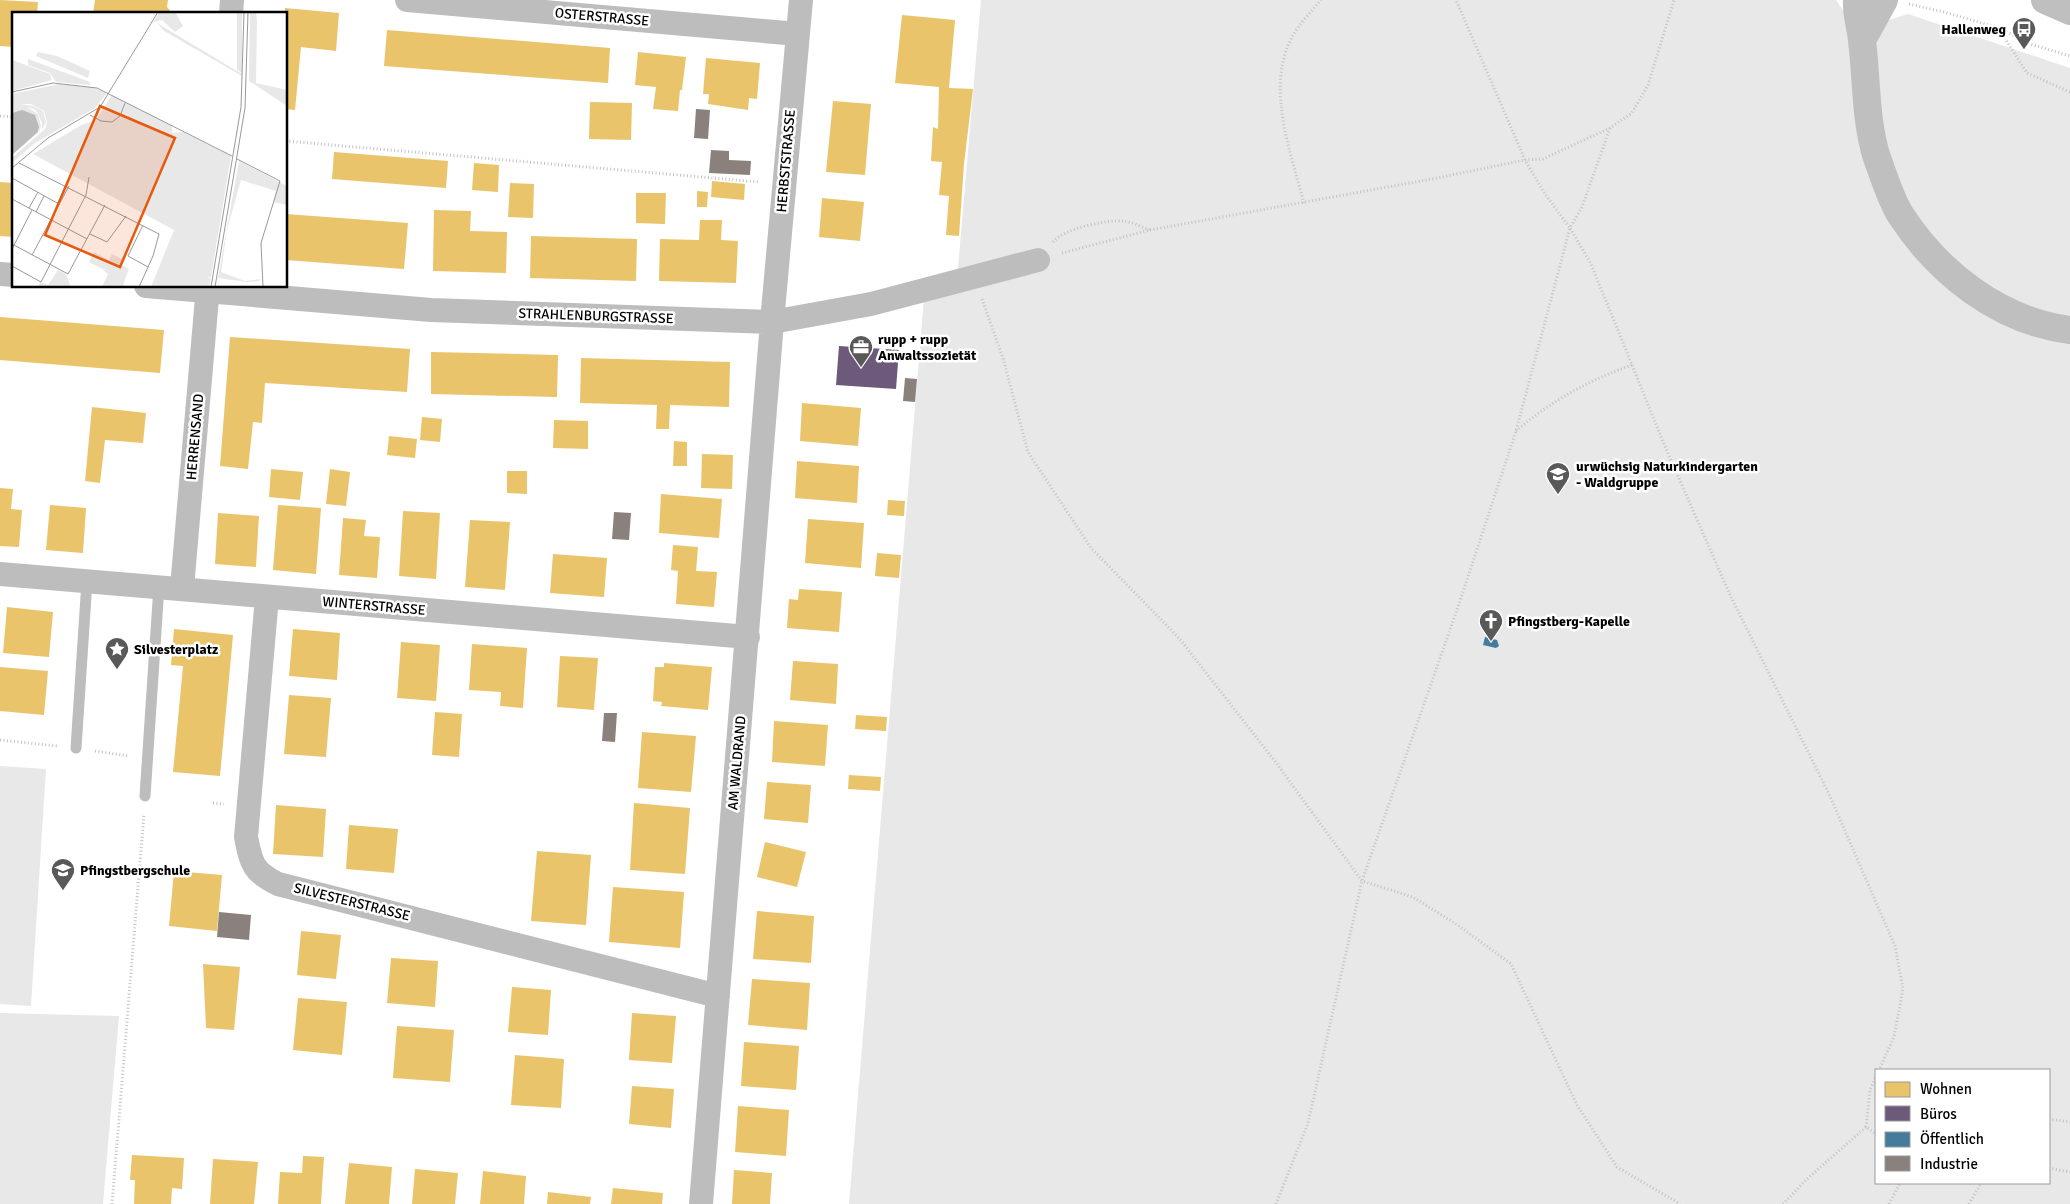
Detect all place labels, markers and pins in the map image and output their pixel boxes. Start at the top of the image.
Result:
bus stop icon: Hallenweg [2011,16,2037,50]
place label: Hallenweg [1941,21,2006,38]
place label: rupp + rupp Anwaltssozietät [878,331,977,364]
office icon: rupp + rupp Anwaltssozietät [848,334,874,368]
place label: urwüchsig Naturkindergarten - Waldgruppe [1576,458,1758,491]
school or university icon: urwüchsig Naturkindergarten - Waldgruppe [1545,461,1571,495]
church icon: Pfingstberg-Kapelle [1478,608,1504,642]
place label: Pfingstberg-Kapelle [1508,613,1630,630]
place icon: Silvesterplatz [104,636,130,670]
place label: Silvesterplatz [134,641,218,658]
school or university icon: Pfingstbergschule [50,857,76,891]
place label: Pfingstbergschule [80,862,190,879]

